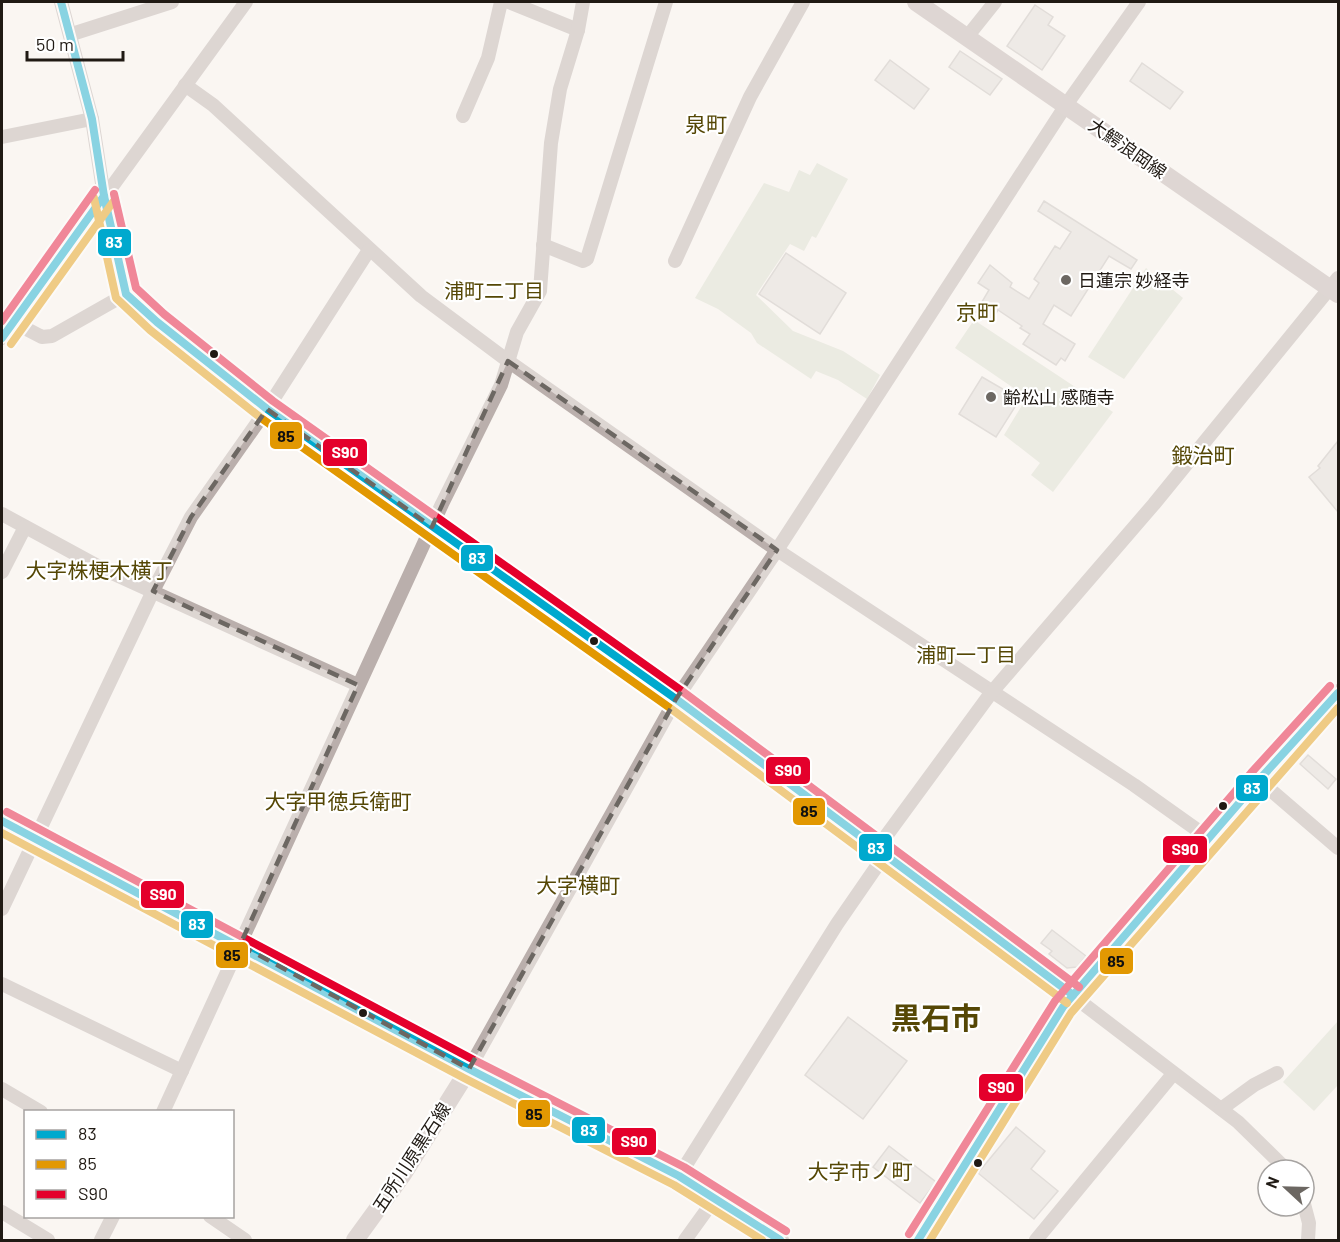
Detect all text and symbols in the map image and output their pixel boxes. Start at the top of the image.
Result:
scale bar [27,24,123,62]
text: 50 m [36,33,74,55]
district label: 泉町 [685,111,727,136]
street label: 大鰐浪岡線 [1085,113,1171,183]
line badge: 83 [97,228,132,257]
text: 83 [105,232,123,251]
place label: 日蓮宗 妙経寺 [1078,269,1190,291]
marker: 日蓮宗 妙経寺 [1059,273,1073,287]
district label: 浦町二丁目 [444,278,544,302]
district label: 京町 [956,299,998,324]
unlabelled marker [208,348,220,360]
place label: 齢松山 感随寺 [1003,386,1115,408]
marker: 齢松山 感随寺 [984,390,998,404]
line badge: 85 [269,421,303,450]
text: 85 [277,426,295,445]
line badge: S90 [322,438,368,467]
text: S90 [331,442,359,461]
district label: 鍛治町 [1172,442,1235,467]
line badge: 83 [460,544,494,572]
text: 83 [468,548,486,567]
district label: 大字株梗木横丁 [26,557,173,582]
unlabelled marker [588,635,600,647]
district label: 浦町一丁目 [916,642,1016,666]
line badge: S90 [765,756,811,785]
text: S90 [774,760,802,779]
line badge: 83 [1235,774,1269,802]
text: 83 [1243,778,1261,797]
district label: 大字甲徳兵衛町 [265,788,412,813]
line badge: 85 [792,797,826,826]
unlabelled marker [1217,800,1229,812]
text: 85 [800,801,818,820]
line badge: 83 [858,833,893,862]
line badge: S90 [1162,835,1208,864]
text: 83 [867,838,885,857]
text: S90 [1171,839,1199,858]
district label: 大字横町 [536,872,620,897]
line badge: S90 [140,880,185,909]
text: S90 [149,884,177,903]
line badge: 83 [180,910,214,939]
text: 83 [188,914,206,933]
line badge: 85 [215,941,249,969]
text: 85 [223,945,241,964]
line badge: 85 [1099,947,1134,975]
text: 85 [1107,951,1125,970]
district label: 黒石市 [891,999,981,1035]
unlabelled marker [357,1007,369,1019]
line badge: S90 [978,1073,1024,1102]
text: S90 [987,1077,1015,1096]
street label: 五所川原黒石線 [367,1098,455,1216]
line badge: 85 [517,1099,551,1128]
text: 85 [525,1104,543,1123]
legend [24,1110,234,1218]
line badge: 83 [571,1116,606,1144]
text: 83 [580,1120,598,1139]
text: 83 [78,1122,97,1144]
line badge: S90 [611,1127,657,1156]
text: S90 [620,1131,648,1150]
text: 85 [78,1152,97,1174]
unlabelled marker [972,1157,984,1169]
district label: 大字市ノ町 [808,1158,913,1183]
north arrow [1256,1158,1316,1218]
text: N [1261,1174,1282,1191]
text: S90 [78,1182,108,1204]

